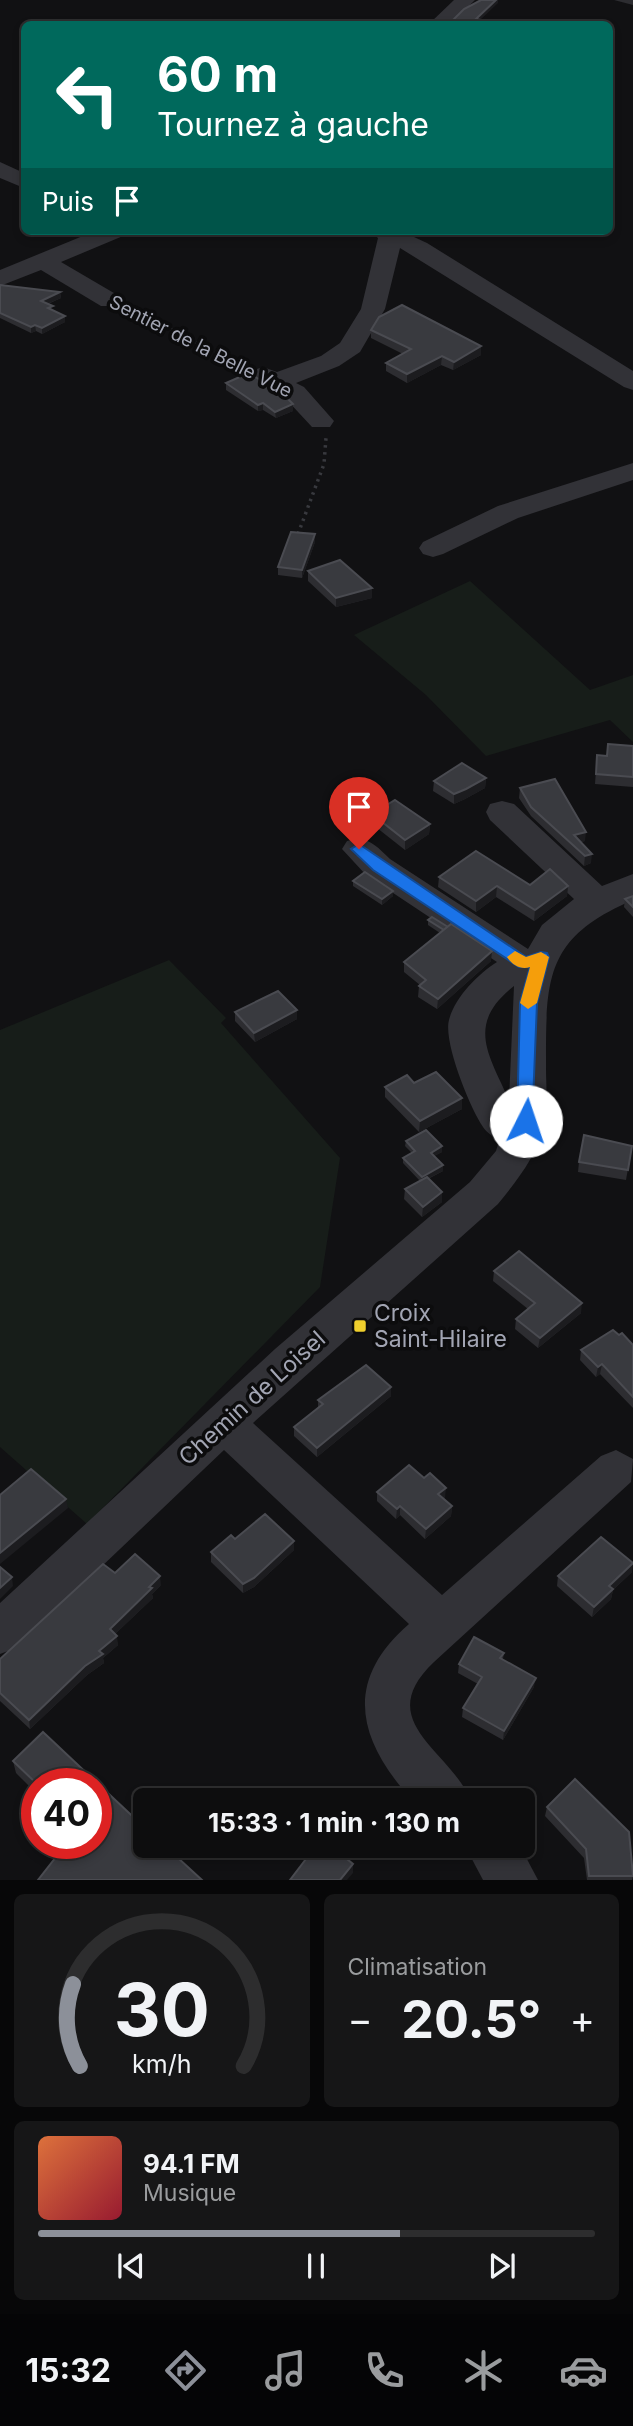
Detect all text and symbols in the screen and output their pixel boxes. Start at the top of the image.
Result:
text: 60 m [157,45,278,104]
icon: left [42,49,133,140]
text: Tournez à gauche [157,105,429,144]
icon: arrive [108,182,146,220]
text: Puis [42,186,94,217]
street label: Sentier de la Belle Vue [106,290,296,403]
pin [329,777,389,849]
icon: arrive [340,788,378,826]
position arrow [489,1084,563,1158]
place label: Croix Saint-Hilaire [374,1299,507,1353]
marker: Croix Saint-Hilaire [352,1318,368,1334]
street label: Chemin de Loisel [173,1325,331,1471]
speed limit sign: 40 [21,1768,112,1859]
text: 15:33 · 1 min · 130 m [208,1807,460,1838]
text: Climatisation [348,1953,487,1981]
text: 30 [114,1966,210,2055]
text: 20.5° [401,1988,541,2051]
text: − [348,1996,373,2042]
text: + [570,1996,595,2042]
text: km/h [132,2049,191,2079]
text: 94.1 FM [143,2148,240,2179]
text: Musique [143,2179,236,2207]
icon: previous [112,2247,150,2285]
icon: pause [297,2247,335,2285]
icon: next [483,2247,521,2285]
icon: directions [161,2346,210,2395]
icon: music [261,2346,310,2395]
icon: phone [360,2346,409,2395]
icon: climate [459,2346,508,2395]
icon: car [559,2346,608,2395]
text: 15:32 [25,2351,111,2390]

